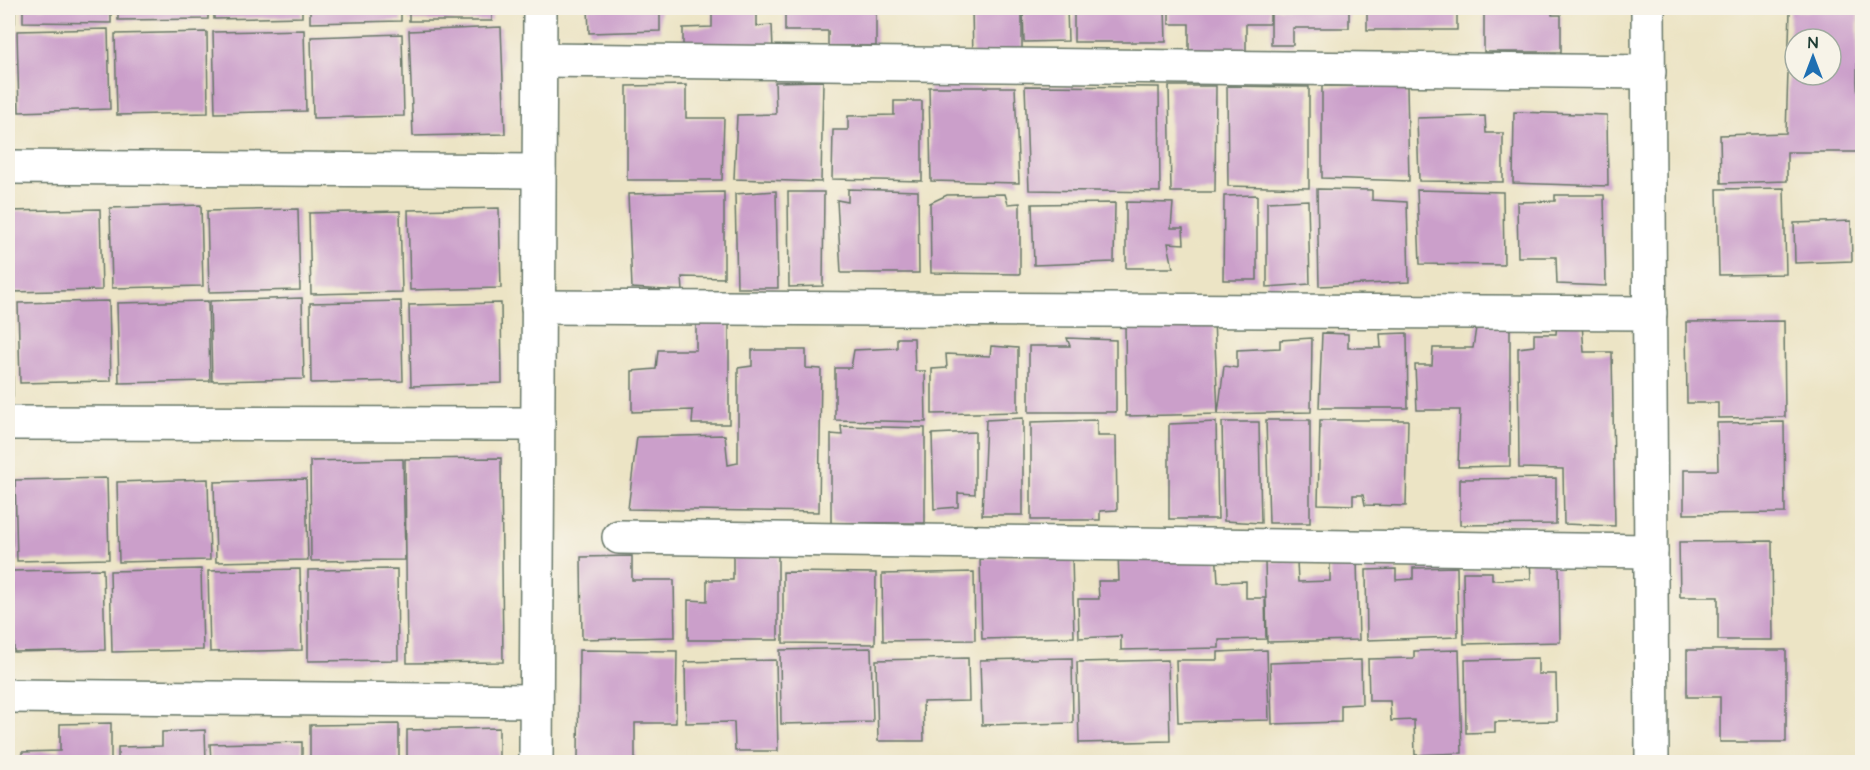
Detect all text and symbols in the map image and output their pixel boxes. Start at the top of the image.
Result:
north arrow [1783,27,1843,87]
text: N [1808,32,1818,54]

